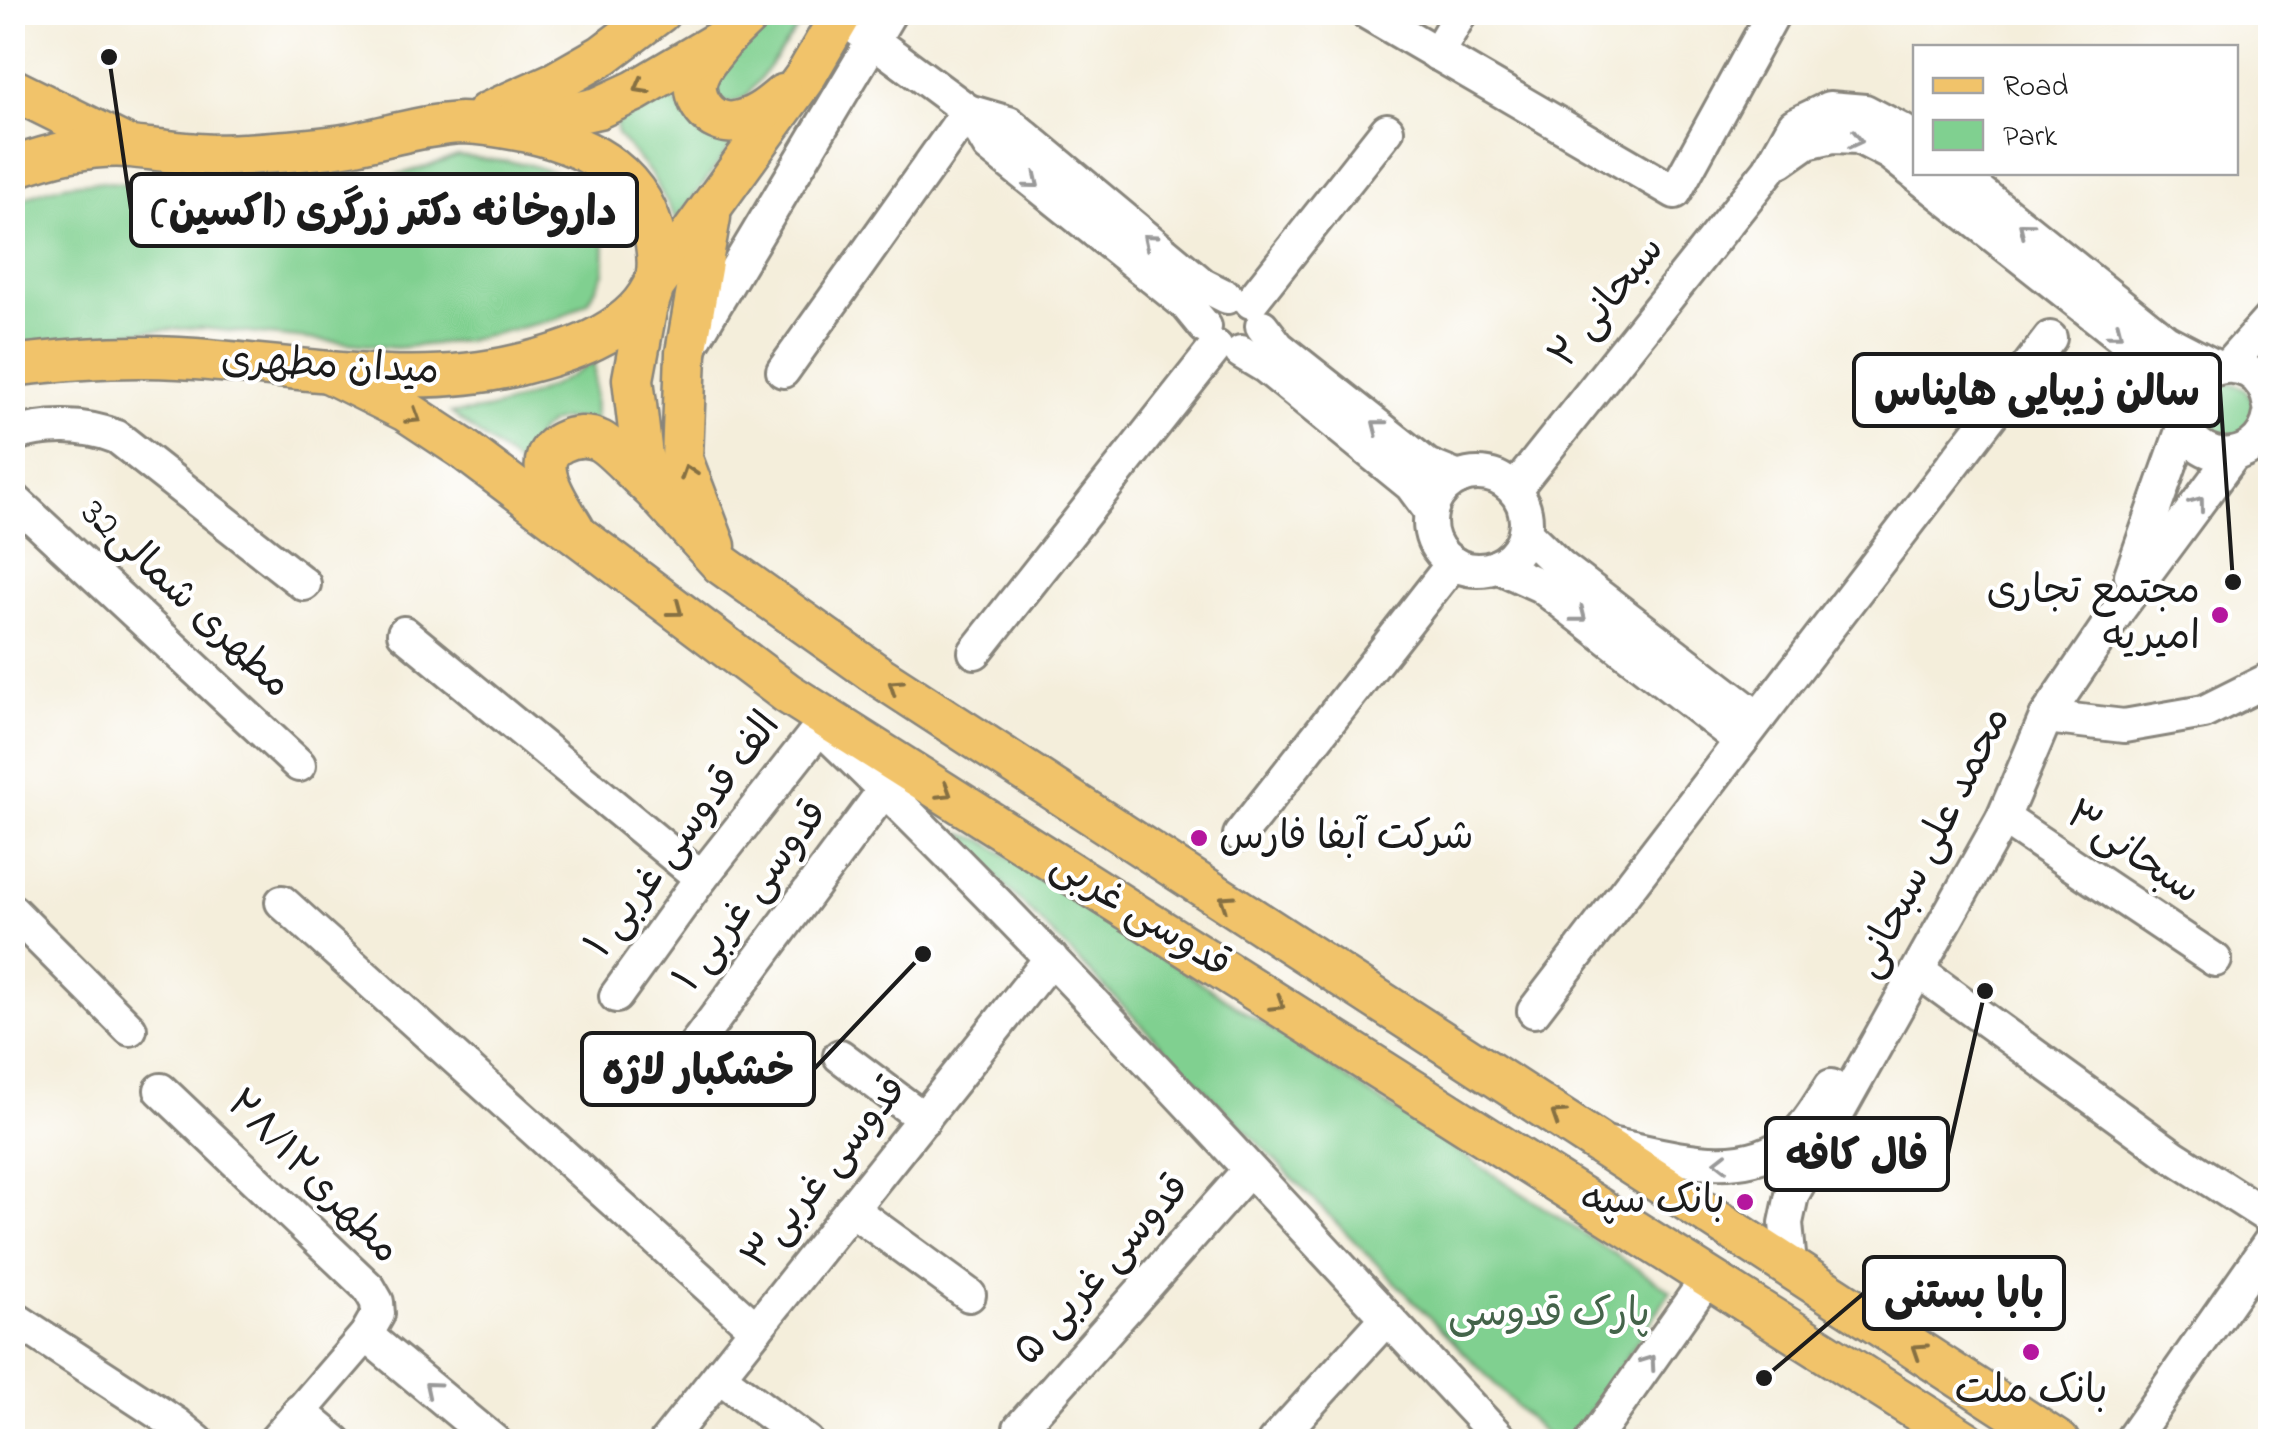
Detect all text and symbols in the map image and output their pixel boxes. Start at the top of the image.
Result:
legend [1913,45,2238,175]
text: Road [2003,66,2068,110]
one-way arrow [633,74,651,94]
text: Park [2003,116,2058,160]
one-way arrow [1847,128,1864,149]
one-way arrow [1022,170,1040,187]
callout: (داروخانه دکتر زرگری (اکسین [131,174,637,246]
text: (داروخانه دکتر زرگری (اکسین [151,184,617,245]
one-way arrow [2018,222,2036,240]
street label: سبحانی ۲ [1536,224,1680,382]
one-way arrow [1142,233,1160,251]
one-way arrow [2104,320,2122,337]
street label: میدان مطهری [219,332,441,402]
callout: سالن زیبایی هایناس [1854,354,2220,426]
text: سالن زیبایی هایناس [1874,364,2200,425]
one-way arrow [404,405,422,424]
one-way arrow [1371,420,1389,438]
one-way arrow [679,465,699,482]
street label: 32مطهرى شمالى [66,486,304,714]
one-way arrow [2186,496,2203,514]
place label: مجتمع تجاری امیریه [1987,563,2200,668]
one-way arrow [665,599,683,616]
marker: مجتمع تجاری امیریه [2209,604,2231,626]
one-way arrow [1569,605,1587,622]
one-way arrow [888,679,906,698]
street label: محمد علی سبحانی [1840,697,2028,989]
street label: ۱ الف قدوسی غربی [572,700,796,972]
one-way arrow [934,780,952,799]
street label: سبحانی۳ [2053,787,2211,921]
street label: ۱ قدوسی غربی [660,788,844,1006]
place label: شرکت آبفا فارس [1219,809,1474,868]
marker: شرکت آبفا فارس [1188,827,1210,849]
street label: قدوسی غربی [1038,837,1242,995]
one-way arrow [1219,895,1237,914]
one-way arrow [1268,991,1286,1010]
callout: خشکبار لاژه [582,1033,814,1105]
text: خشکبار لاژه [602,1043,794,1104]
street label: قدوسی غربی۳ [729,1064,923,1284]
street label: مطهری۲۸/۱۲ [211,1077,413,1279]
one-way arrow [1550,1110,1568,1129]
callout: فال کافه [1766,1118,1948,1190]
text: فال کافه [1786,1128,1928,1189]
one-way arrow [1712,1151,1728,1172]
street label: ۵ قدوسی غربی [1001,1162,1205,1380]
place label: بانک سپه [1581,1173,1725,1232]
marker: بانک سپه [1734,1191,1756,1213]
callout: بابا بستنی [1864,1257,2064,1329]
text: بابا بستنی [1884,1266,2044,1327]
park label: پارک قدوسی [1448,1286,1650,1345]
marker: بانک ملت [2020,1341,2042,1363]
one-way arrow [1911,1343,1929,1362]
one-way arrow [1637,1355,1655,1374]
place label: بانک ملت [1954,1363,2108,1422]
one-way arrow [424,1382,442,1400]

